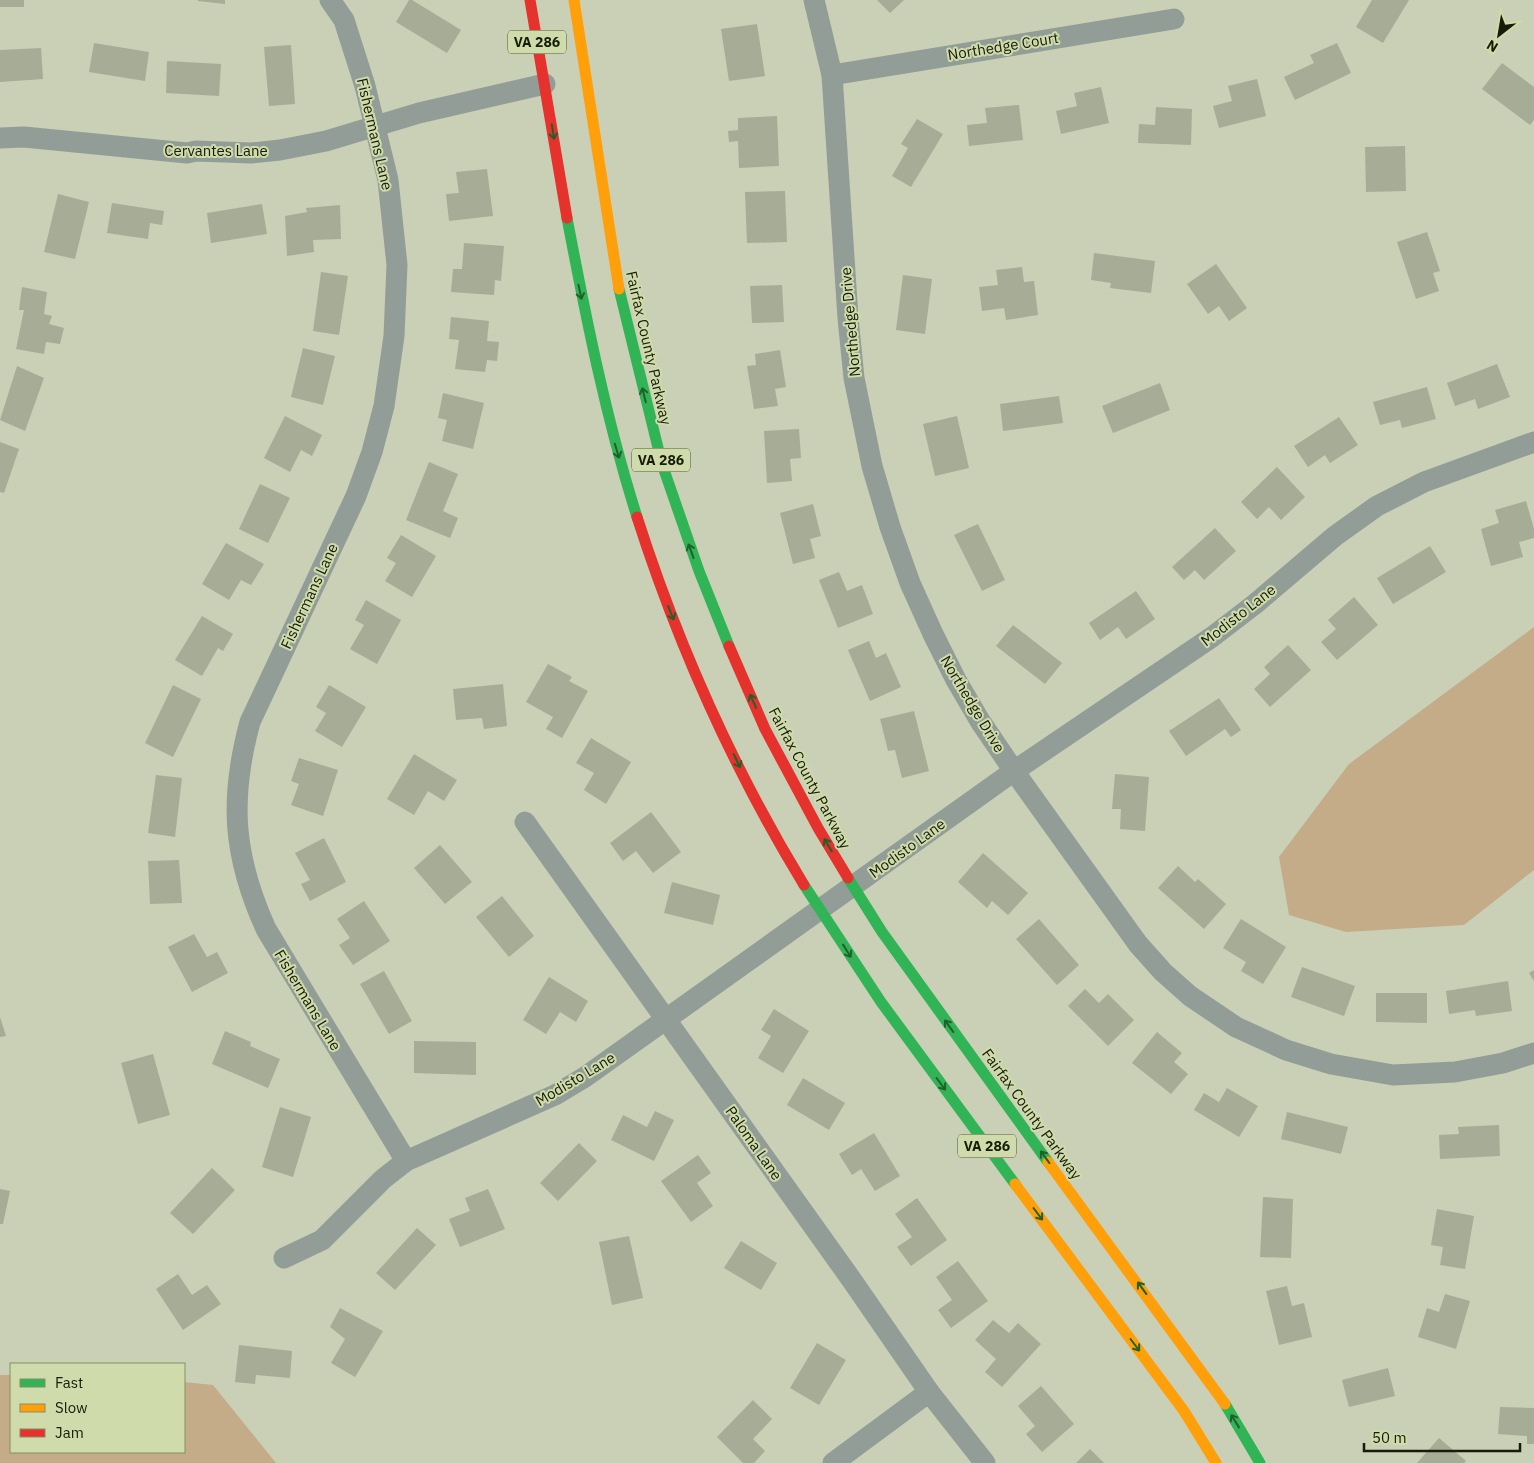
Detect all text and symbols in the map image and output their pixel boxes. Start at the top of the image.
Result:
north arrow [1474,10,1524,60]
street label: Northedge Court [946,28,1060,64]
road number: VA 286 [508,31,566,54]
text: N [1483,36,1501,56]
street label: Fishermans Lane [353,76,397,192]
one-way arrow [548,124,558,140]
street label: Cervantes Lane [164,141,268,160]
street label: Northedge Drive [836,267,864,377]
street label: Fairfax County Parkway [622,269,676,427]
one-way arrow [576,284,586,300]
one-way arrow [639,388,648,404]
one-way arrow [613,442,622,458]
road number: VA 286 [632,448,690,472]
street label: Fishermans Lane [276,540,342,652]
one-way arrow [686,543,695,559]
street label: Modisto Lane [1197,580,1279,650]
one-way arrow [667,604,676,620]
street label: Northedge Drive [937,652,1009,756]
one-way arrow [747,694,757,709]
street label: Fairfax County Parkway [765,704,856,852]
one-way arrow [733,753,742,768]
street label: Modisto Lane [865,814,949,882]
one-way arrow [823,838,833,852]
one-way arrow [842,944,852,958]
street label: Fishermans Lane [270,946,346,1054]
one-way arrow [943,1020,954,1033]
street label: Fairfax County Parkway [978,1045,1086,1184]
street label: Modisto Lane [532,1048,618,1110]
one-way arrow [935,1077,946,1090]
street label: Paloma Lane [721,1102,787,1184]
road number: VA 286 [958,1134,1016,1158]
one-way arrow [1040,1150,1050,1164]
one-way arrow [1032,1207,1043,1220]
one-way arrow [1137,1281,1147,1295]
one-way arrow [1129,1338,1140,1351]
legend [10,1363,185,1453]
text: Fast [55,1373,83,1392]
text: Slow [55,1398,88,1417]
one-way arrow [1230,1415,1240,1429]
scale bar [1364,1420,1520,1452]
text: Jam [55,1423,84,1442]
text: 50 m [1372,1428,1407,1447]

